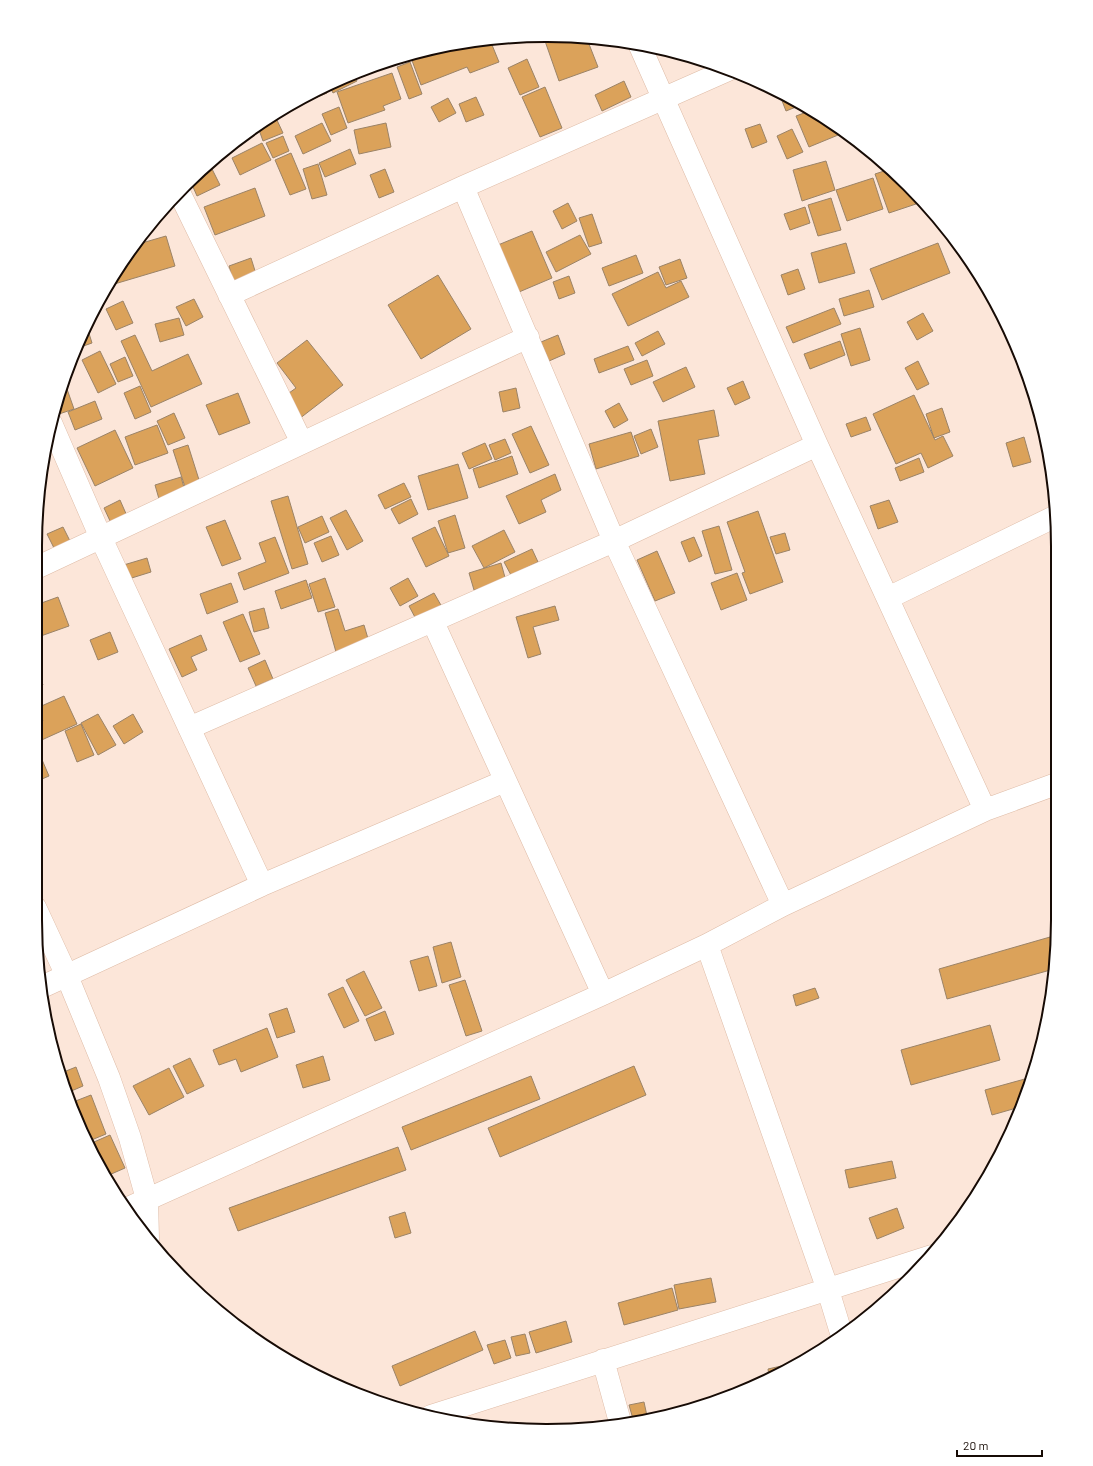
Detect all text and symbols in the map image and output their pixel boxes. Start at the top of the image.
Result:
scale bar [957,1432,1042,1458]
text: 20 m [963,1438,989,1452]

